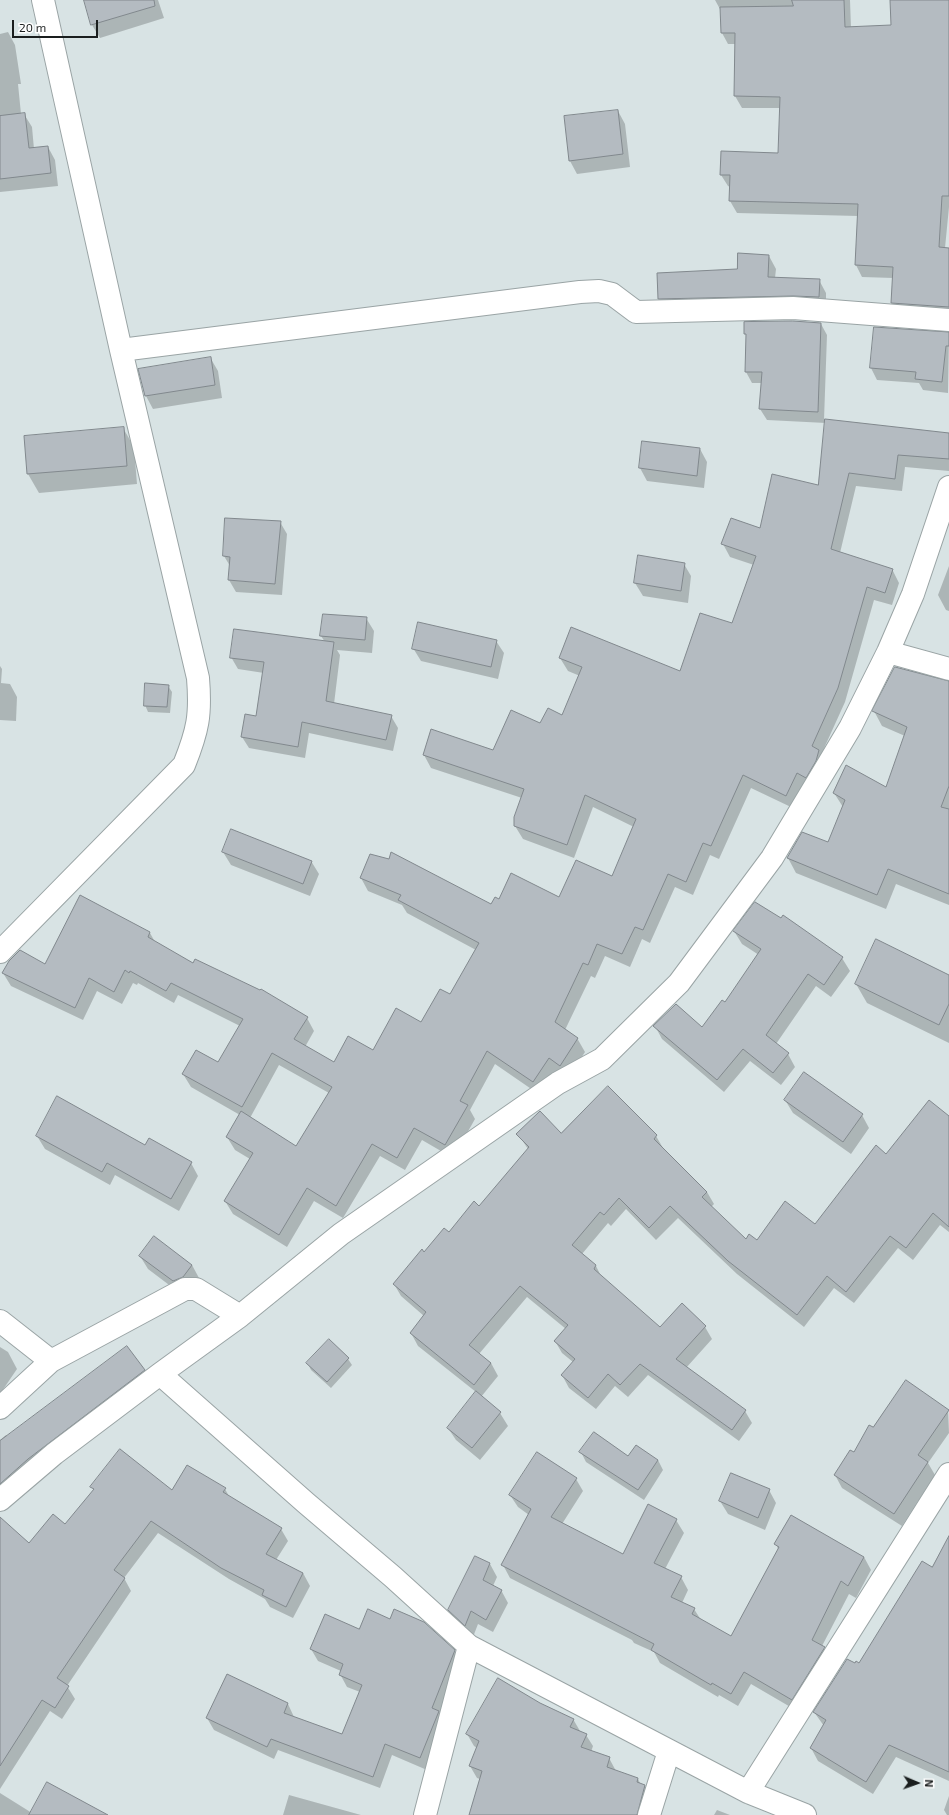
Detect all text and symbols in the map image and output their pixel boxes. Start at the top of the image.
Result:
scale bar [14,12,100,38]
text: 20 m [19,20,46,34]
north arrow [897,1763,937,1803]
text: N [923,1779,936,1788]

